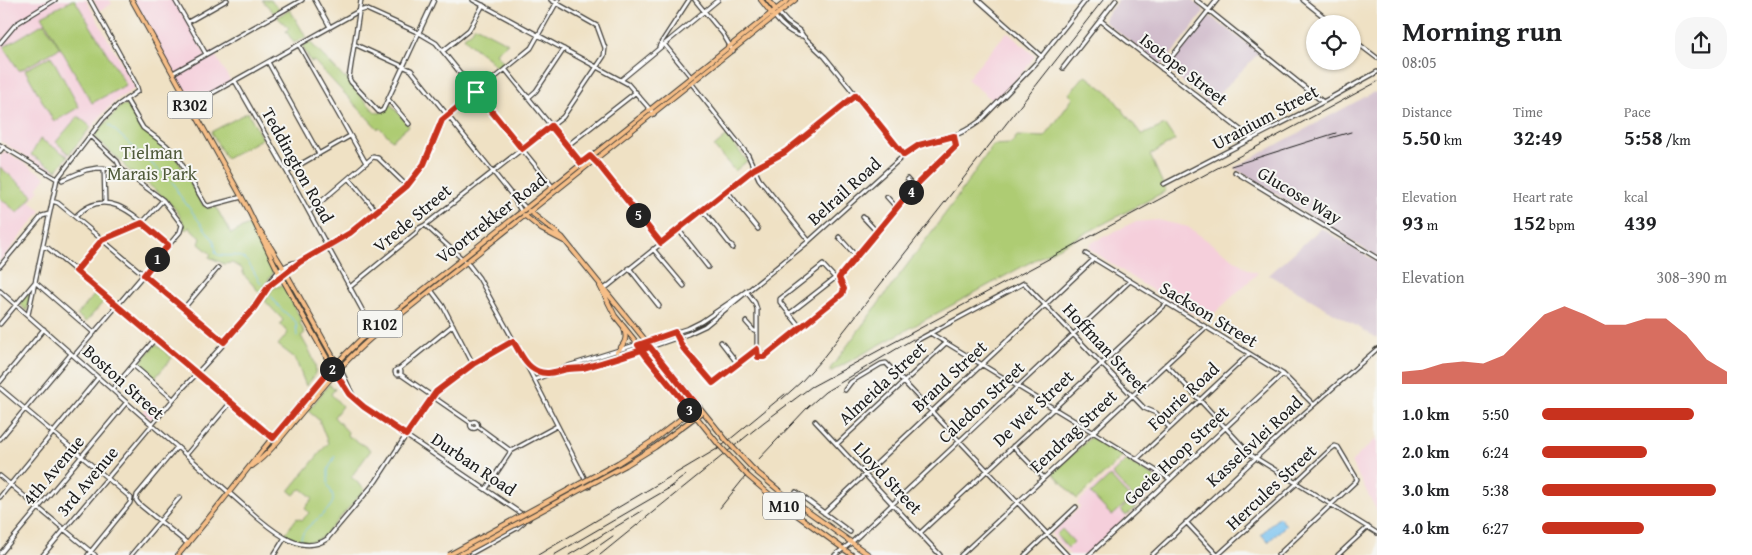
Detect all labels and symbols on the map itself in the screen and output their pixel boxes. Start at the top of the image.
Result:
street label: Isotope Street [1134,26,1234,112]
pin [455,71,497,113]
street label: Uranium Street [1207,77,1323,156]
road number: R302 [168,92,212,118]
street label: Teddington Road [255,102,341,228]
park label: Tielman Marais Park [107,139,198,187]
street label: Belrail Road [801,150,887,232]
street label: Glucose Way [1253,159,1347,231]
street label: Voortrekker Road [430,166,552,270]
street label: Vrede Street [367,177,458,259]
pin: 4 [898,180,924,204]
pin: 5 [626,202,650,228]
pin: 1 [144,246,170,272]
street label: Sackson Street [1155,274,1264,354]
street label: Hoffman Street [1057,297,1156,400]
road number: R102 [358,310,402,338]
street label: Brand Street [905,333,993,418]
street label: Almeida Street [832,335,933,431]
street label: Boston Street [77,338,171,426]
street label: Caledon Street [931,354,1031,449]
street label: Fourie Road [1141,355,1225,436]
pin: 2 [320,356,344,382]
street label: De Wet Street [986,363,1080,453]
street label: Eendrag Street [1023,383,1123,479]
street label: Kasselsvlei Road [1200,389,1309,493]
pin: 3 [676,398,702,422]
street label: Goeie Hoop Street [1117,399,1235,511]
street label: Durban Road [426,426,522,503]
street label: 4th Avenue [16,429,90,511]
street label: Lloyd Street [847,435,929,521]
street label: Hercules Street [1220,437,1323,536]
street label: 3rd Avenue [49,440,125,522]
road number: M10 [763,492,805,520]

